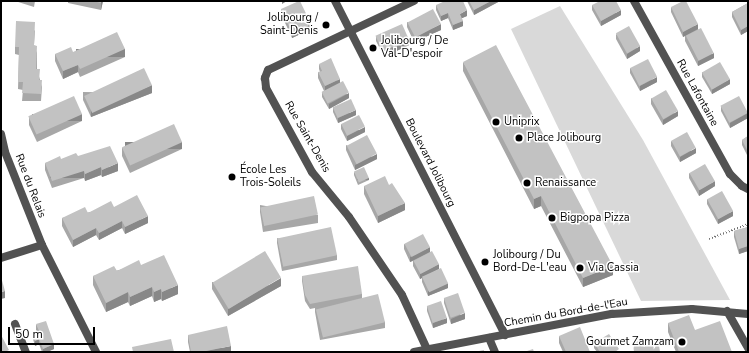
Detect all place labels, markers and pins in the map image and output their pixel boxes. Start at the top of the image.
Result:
place label: Jolibourg / Saint-Denis [260,12,318,38]
marker: Jolibourg / Saint-Denis [321,20,331,30]
place label: Jolibourg / De Val-D'espoir [381,35,448,61]
marker: Jolibourg / De Val-D'espoir [368,43,378,53]
place label: Uniprix [504,115,539,129]
marker: Uniprix [491,117,501,127]
place label: Place Jolibourg [527,131,601,145]
marker: Place Jolibourg [514,133,524,143]
place label: École Les Trois-Soleils [240,164,301,190]
marker: École Les Trois-Soleils [227,172,237,182]
place label: Renaissance [535,176,596,190]
marker: Renaissance [522,178,532,188]
place label: Bigpopa Pizza [560,211,630,225]
marker: Bigpopa Pizza [547,213,557,223]
place label: Jolibourg / Du Bord-De-L'eau [493,249,567,275]
marker: Jolibourg / Du Bord-De-L'eau [480,257,490,267]
place label: Via Cassia [588,261,639,275]
marker: Via Cassia [575,263,585,273]
place label: Gourmet Zamzam [586,335,674,349]
marker: Gourmet Zamzam [677,337,687,347]

